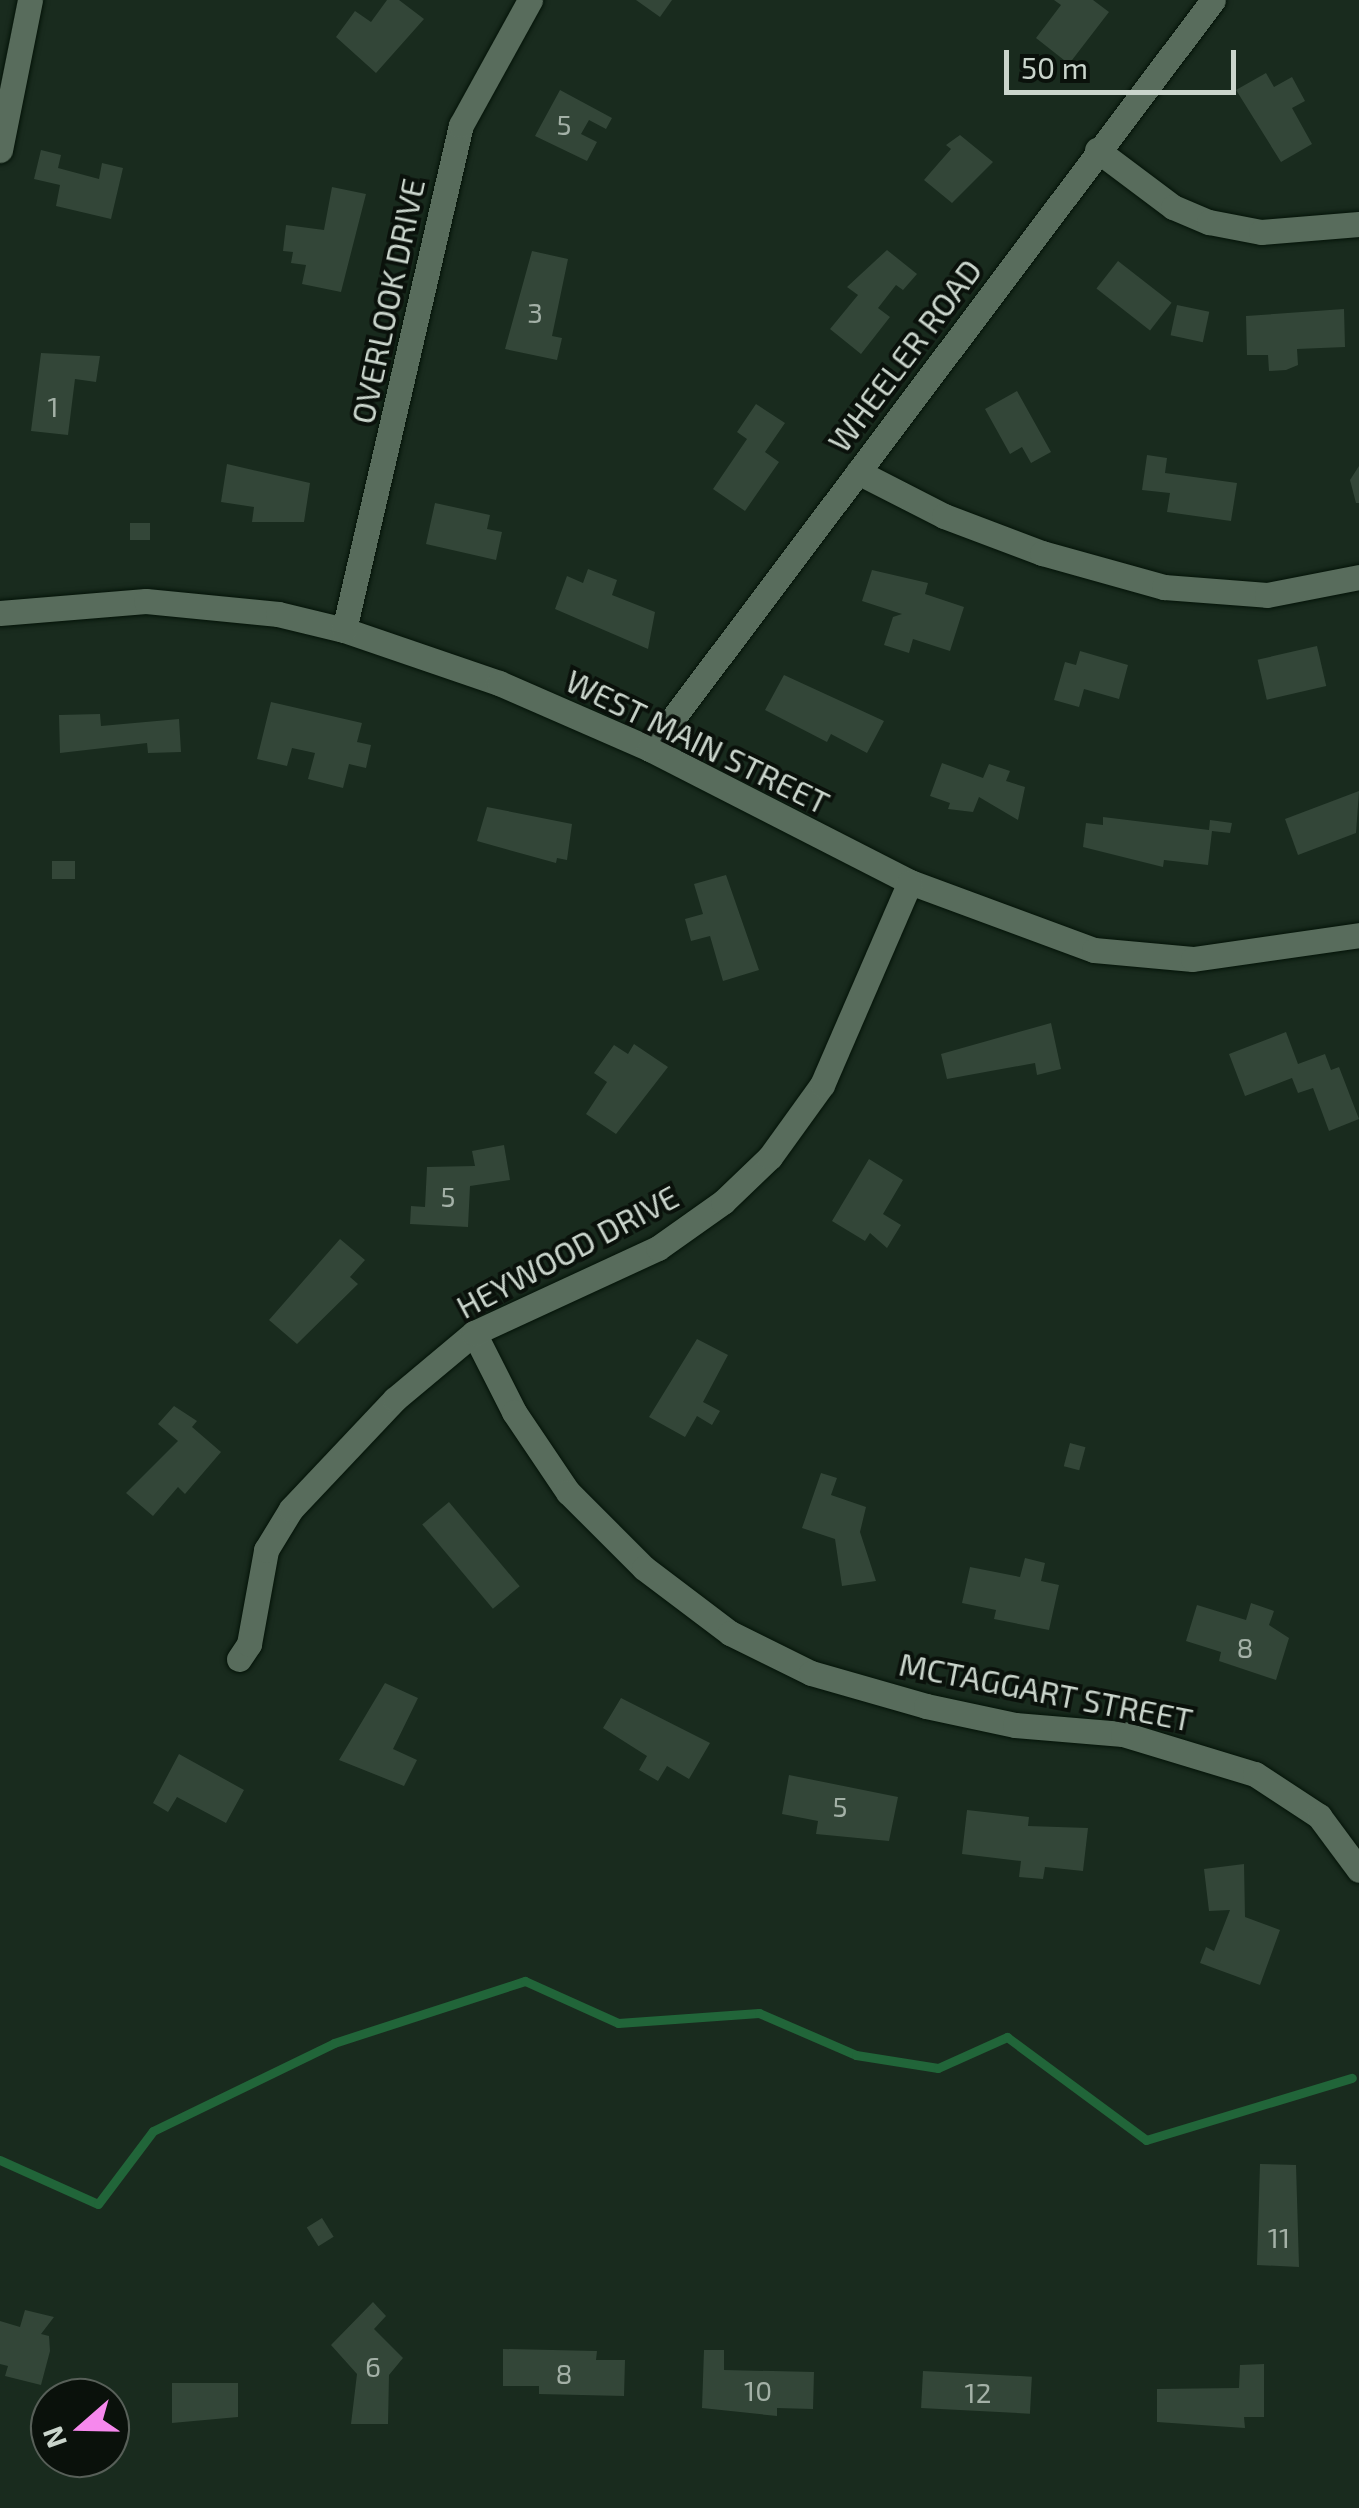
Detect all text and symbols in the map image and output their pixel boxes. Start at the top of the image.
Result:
scale bar [1009,30,1242,92]
text: 50 m [1021,49,1088,85]
house number: 5 [556,107,572,141]
street label: OVERLOOK DRIVE [342,175,432,427]
street label: WHEELER ROAD [819,251,989,459]
house number: 3 [527,295,543,329]
house number: 1 [47,389,59,423]
street label: WEST MAIN STREET [560,660,836,822]
street label: HEYWOOD DRIVE [449,1176,685,1326]
house number: 5 [440,1179,456,1213]
house number: 8 [1237,1630,1253,1664]
street label: MCTAGGART STREET [896,1644,1196,1738]
house number: 5 [832,1789,848,1823]
house number: 11 [1268,2220,1290,2254]
house number: 6 [365,2349,381,2383]
house number: 8 [556,2356,572,2390]
house number: 10 [744,2373,772,2407]
house number: 12 [965,2375,991,2409]
north arrow [30,2378,130,2478]
text: N [34,2422,73,2453]

